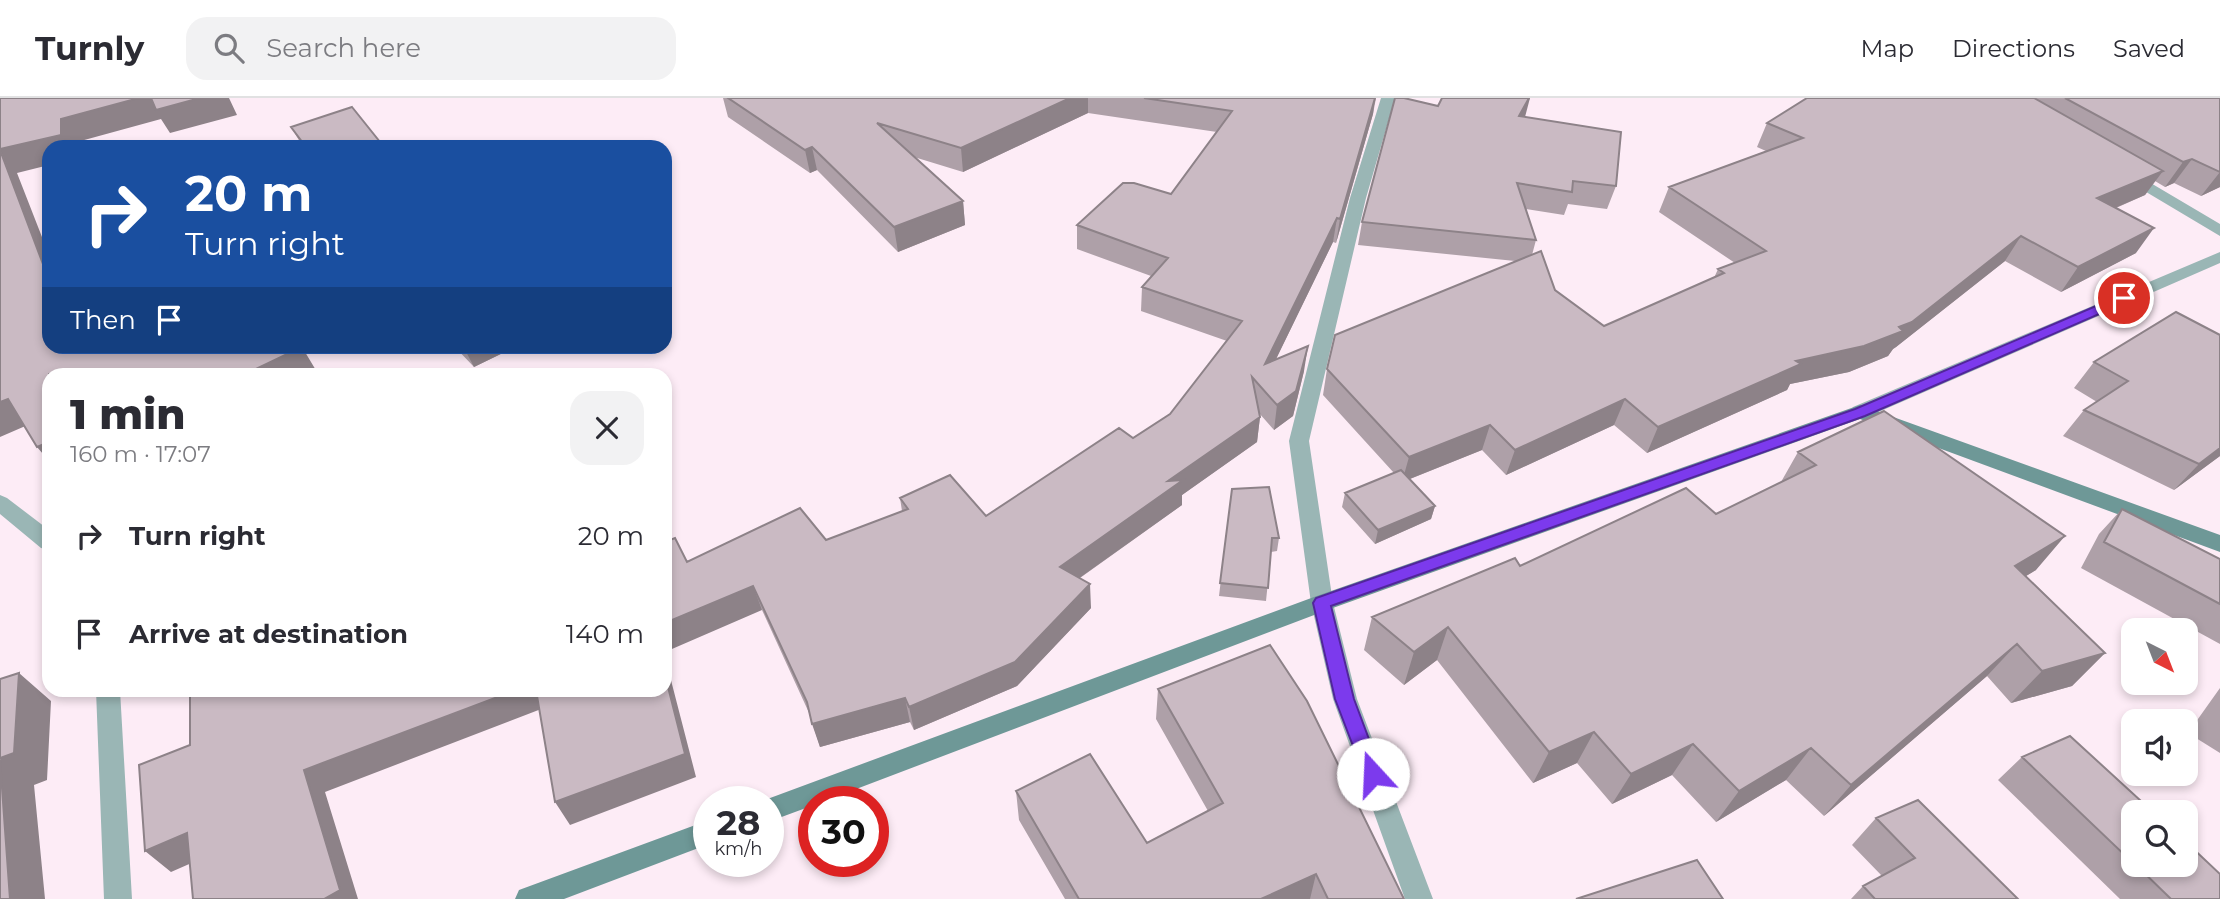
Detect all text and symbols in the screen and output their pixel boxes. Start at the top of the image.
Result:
search box [186,17,676,80]
text: Turnly [35,28,144,68]
icon: search [210,29,248,67]
text: Search here [266,32,421,64]
text: Map [1861,34,1914,63]
text: Directions [1952,34,2075,63]
text: Saved [2113,34,2185,63]
text: 20 m [185,164,312,223]
icon: right [70,168,161,259]
text: Turn right [185,224,345,263]
pin [2094,268,2154,328]
icon: arrive [2105,279,2143,317]
icon: arrive [150,301,188,339]
text: Then [70,304,136,336]
text: 1 min [70,388,186,440]
button: close [570,391,644,465]
text: 160 m · 17:07 [70,440,211,468]
icon: right [70,517,108,555]
text: Turn right [129,520,265,552]
text: 20 m [578,520,644,552]
icon: arrive [70,615,108,653]
text: Arrive at destination [129,618,408,650]
text: 140 m [566,618,644,650]
north arrow [2121,618,2198,695]
map controls [2121,618,2198,877]
button: sound [2121,709,2198,786]
position arrow [1336,737,1410,811]
speed limit sign: 30 [798,786,889,877]
button: search [2121,800,2198,877]
text: 28 [717,801,760,844]
text: km/h [714,838,763,860]

